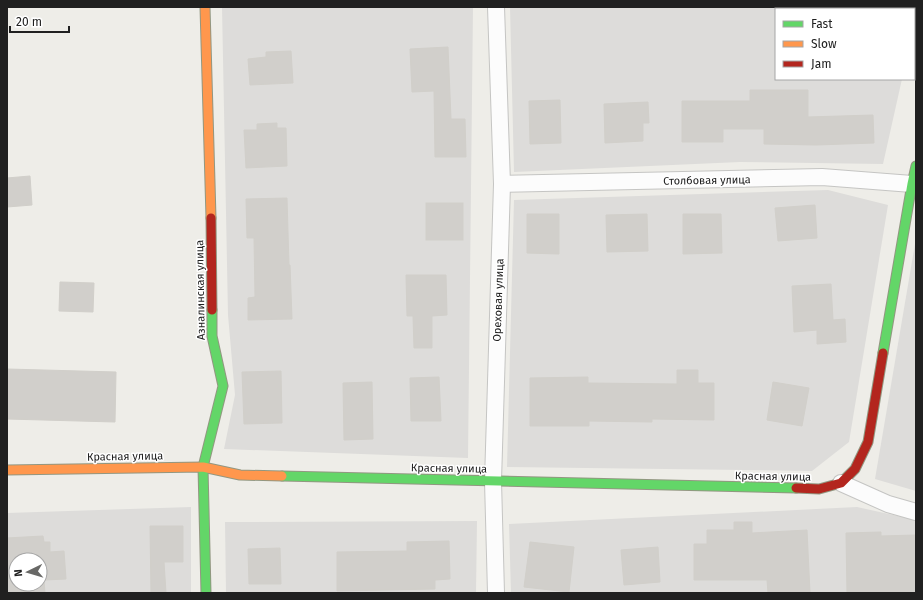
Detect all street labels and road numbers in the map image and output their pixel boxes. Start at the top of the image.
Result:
street label: Столбовая улица [663,173,751,188]
street label: Азналинская улица [193,240,208,340]
street label: Ореховая улица [491,258,506,342]
street label: Красная улица [87,449,163,464]
street label: Красная улица [411,461,487,476]
street label: Красная улица [735,469,811,484]

